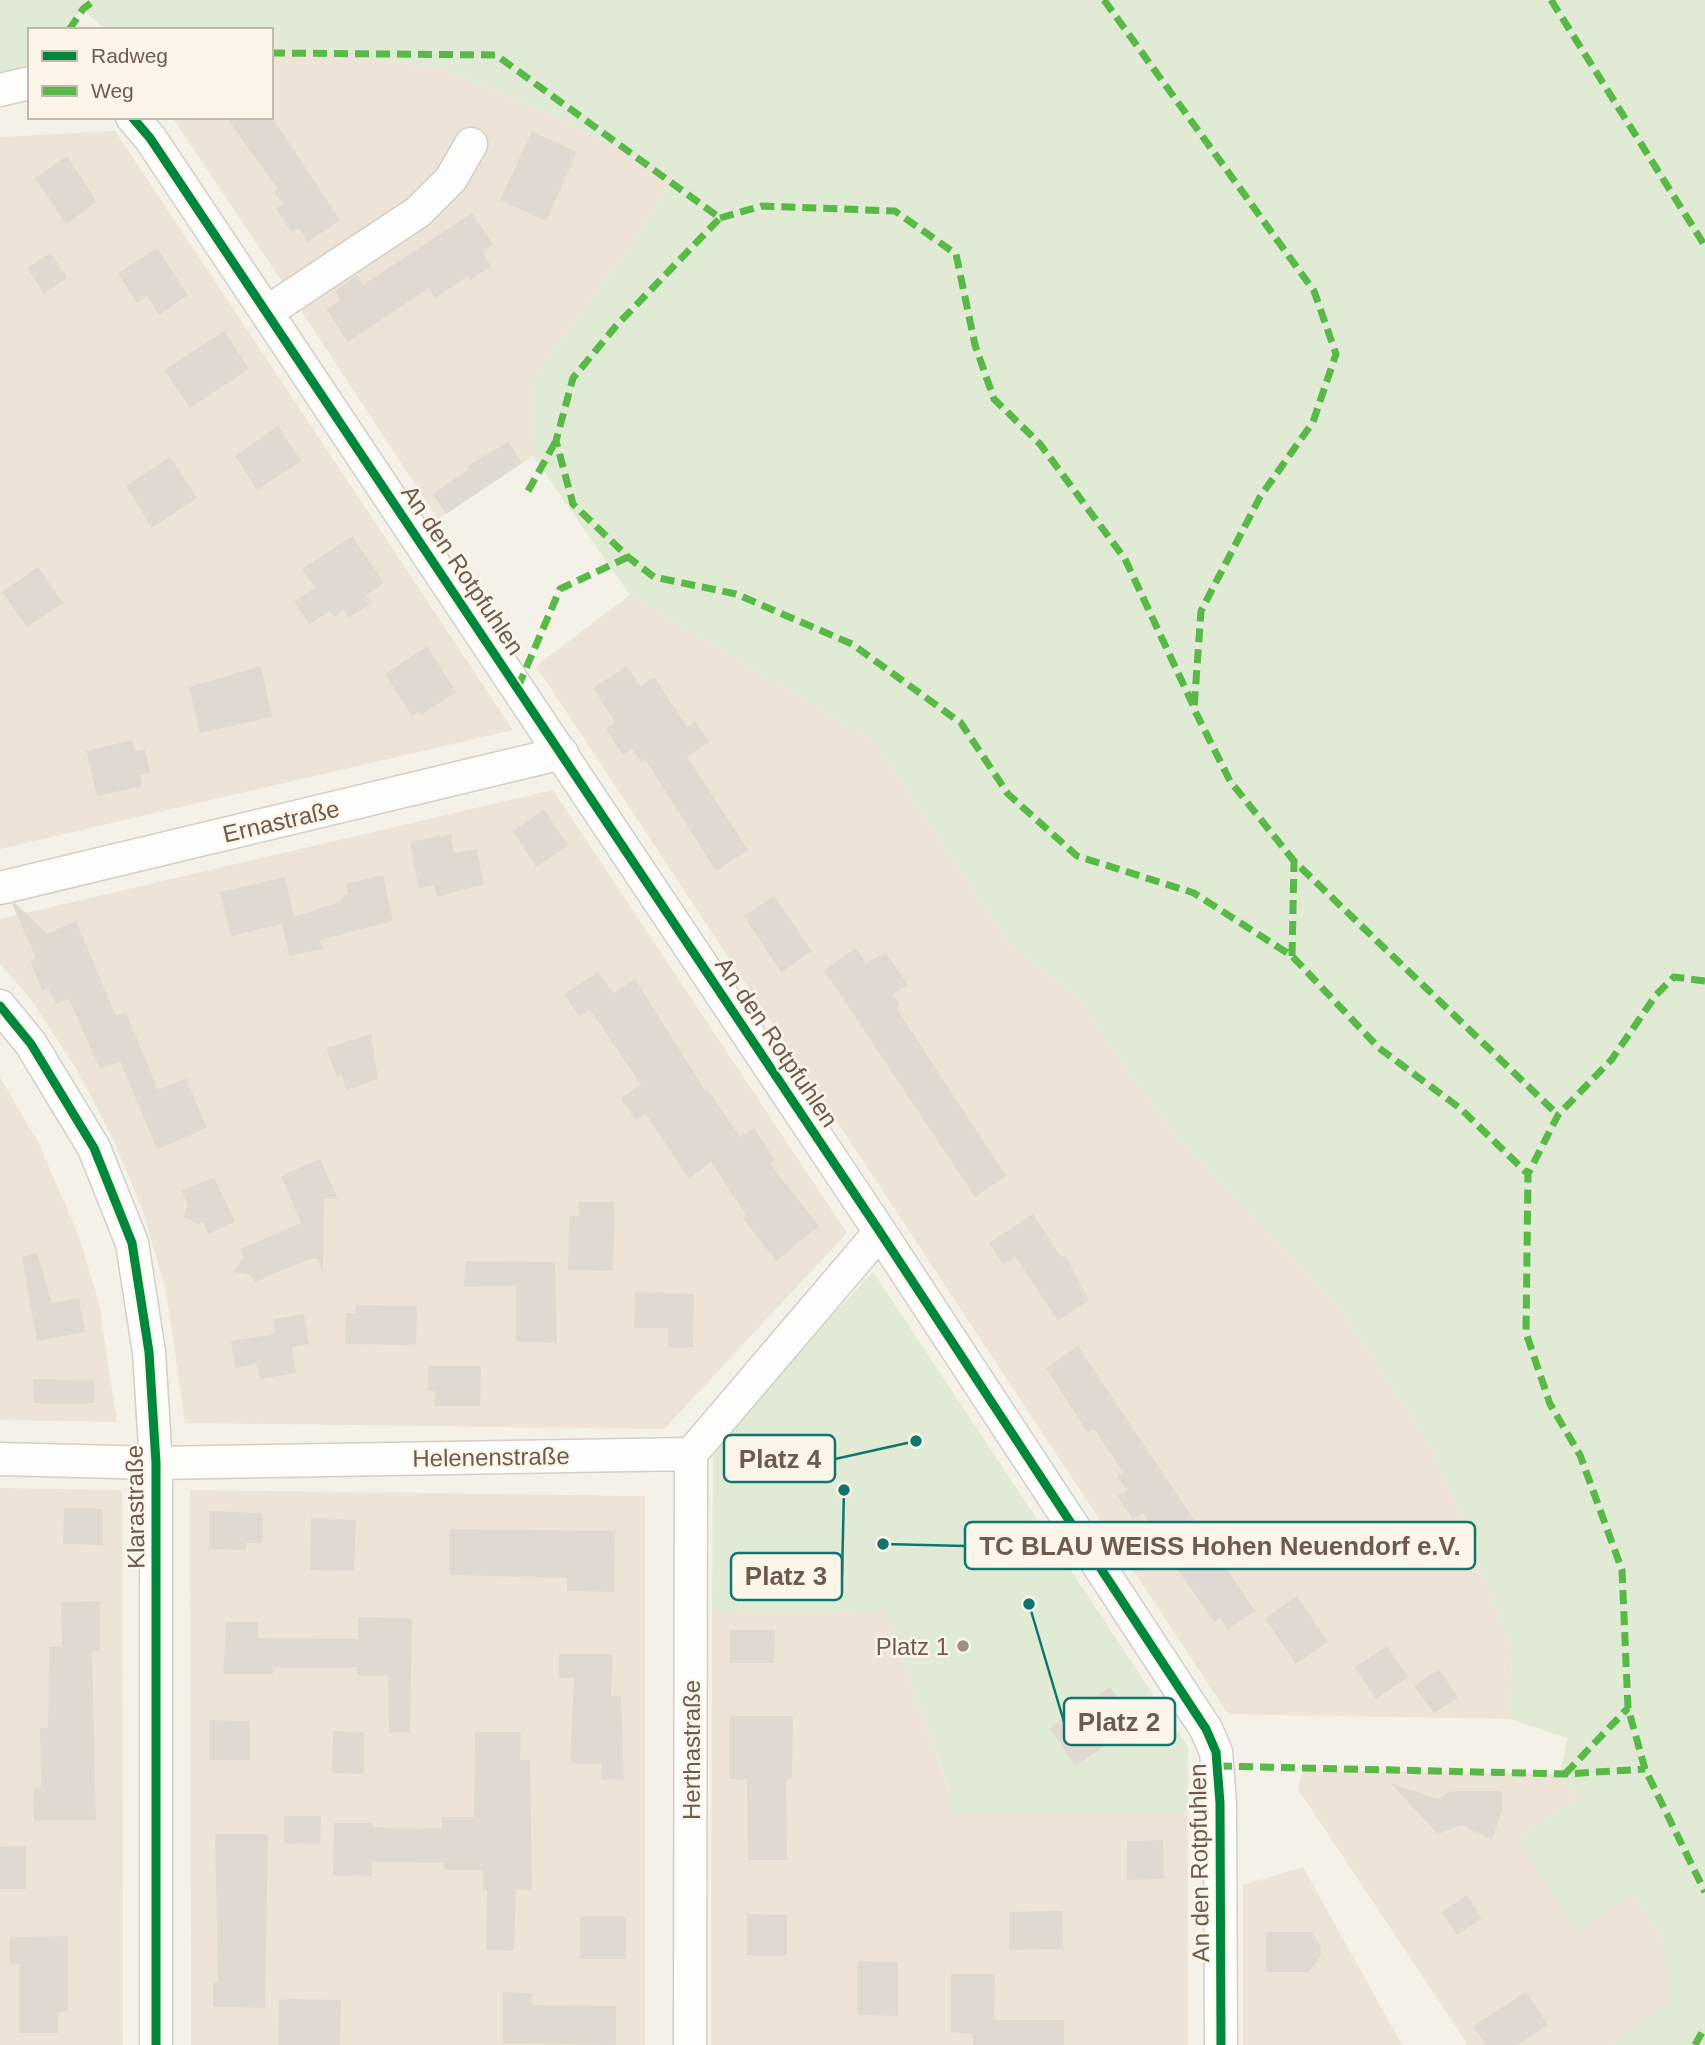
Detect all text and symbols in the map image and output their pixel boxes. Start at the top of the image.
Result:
legend [28,28,273,119]
text: Radweg [91,44,168,67]
text: Weg [91,79,134,102]
street label: An den Rotpfuhlen [396,480,530,660]
street label: Ernastraße [220,794,342,848]
street label: An den Rotpfuhlen [710,952,844,1132]
callout: Platz 4 [724,1435,835,1482]
street label: Helenenstraße [412,1442,570,1472]
text: Platz 4 [739,1444,822,1474]
street label: Klarastraße [120,1445,150,1569]
callout: TC BLAU WEISS Hohen Neuendorf e.V. [965,1522,1475,1569]
text: TC BLAU WEISS Hohen Neuendorf e.V. [979,1531,1461,1561]
callout: Platz 3 [731,1553,842,1600]
text: Platz 3 [745,1561,827,1591]
place label: Platz 1 [876,1633,949,1660]
marker: Platz 1 [955,1638,971,1654]
street label: Herthastraße [678,1680,705,1820]
callout: Platz 2 [1064,1698,1175,1745]
text: Platz 2 [1078,1707,1160,1737]
street label: An den Rotpfuhlen [1184,1763,1214,1963]

